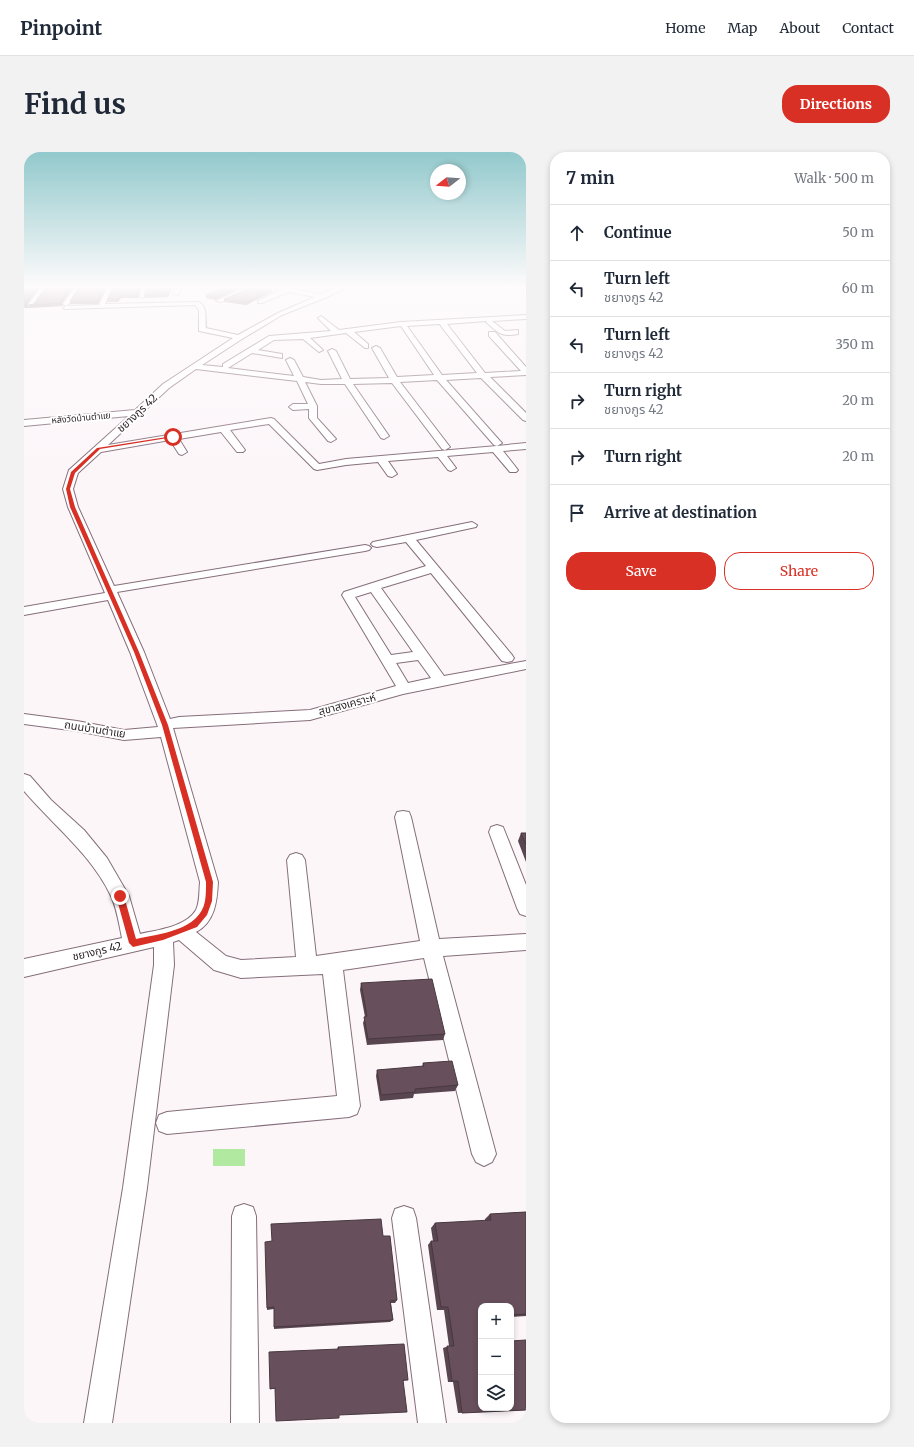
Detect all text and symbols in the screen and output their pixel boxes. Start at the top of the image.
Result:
text: Pinpoint [20,16,102,40]
text: Home [665,19,706,37]
text: Map [728,19,757,37]
text: About [779,19,820,37]
text: Contact [842,19,894,37]
button: Directions [782,85,890,123]
text: Find us [24,86,126,122]
north arrow [430,164,466,200]
text: 7 min [566,167,615,189]
text: Walk · 500 m [794,170,874,187]
icon: ahead [566,222,588,244]
text: Continue [604,223,672,242]
text: 50 m [842,224,874,241]
text: Turn left [604,269,670,288]
icon: left [566,278,588,300]
text: 60 m [842,280,874,297]
text: ชยางกูร 42 [604,289,663,306]
text: Turn left [604,325,670,344]
icon: left [566,334,588,356]
text: 350 m [836,336,874,353]
text: ชยางกูร 42 [604,345,663,362]
text: Turn right [604,381,682,400]
icon: right [566,390,588,412]
street label: ชยางกูร 42 [114,391,160,435]
text: 20 m [842,392,874,409]
text: ชยางกูร 42 [604,401,663,418]
street label: หลังวัดบ้านตำแย [51,409,111,426]
route start [164,428,182,446]
icon: right [566,446,588,468]
text: Turn right [604,447,682,466]
text: 20 m [842,448,874,465]
icon: arrive [566,502,588,524]
text: Arrive at destination [604,503,757,522]
button: Save [566,552,716,590]
button: Share [724,552,874,590]
street label: สุขาสงเคราะห์ [317,690,377,718]
street label: ถนนบ้านตำแย [63,717,127,741]
route end [111,887,129,905]
street label: ชยางกูร 42 [71,939,123,963]
map controls [478,1303,514,1411]
button: + [478,1303,514,1339]
button: − [478,1339,514,1375]
button: layers [478,1375,514,1411]

